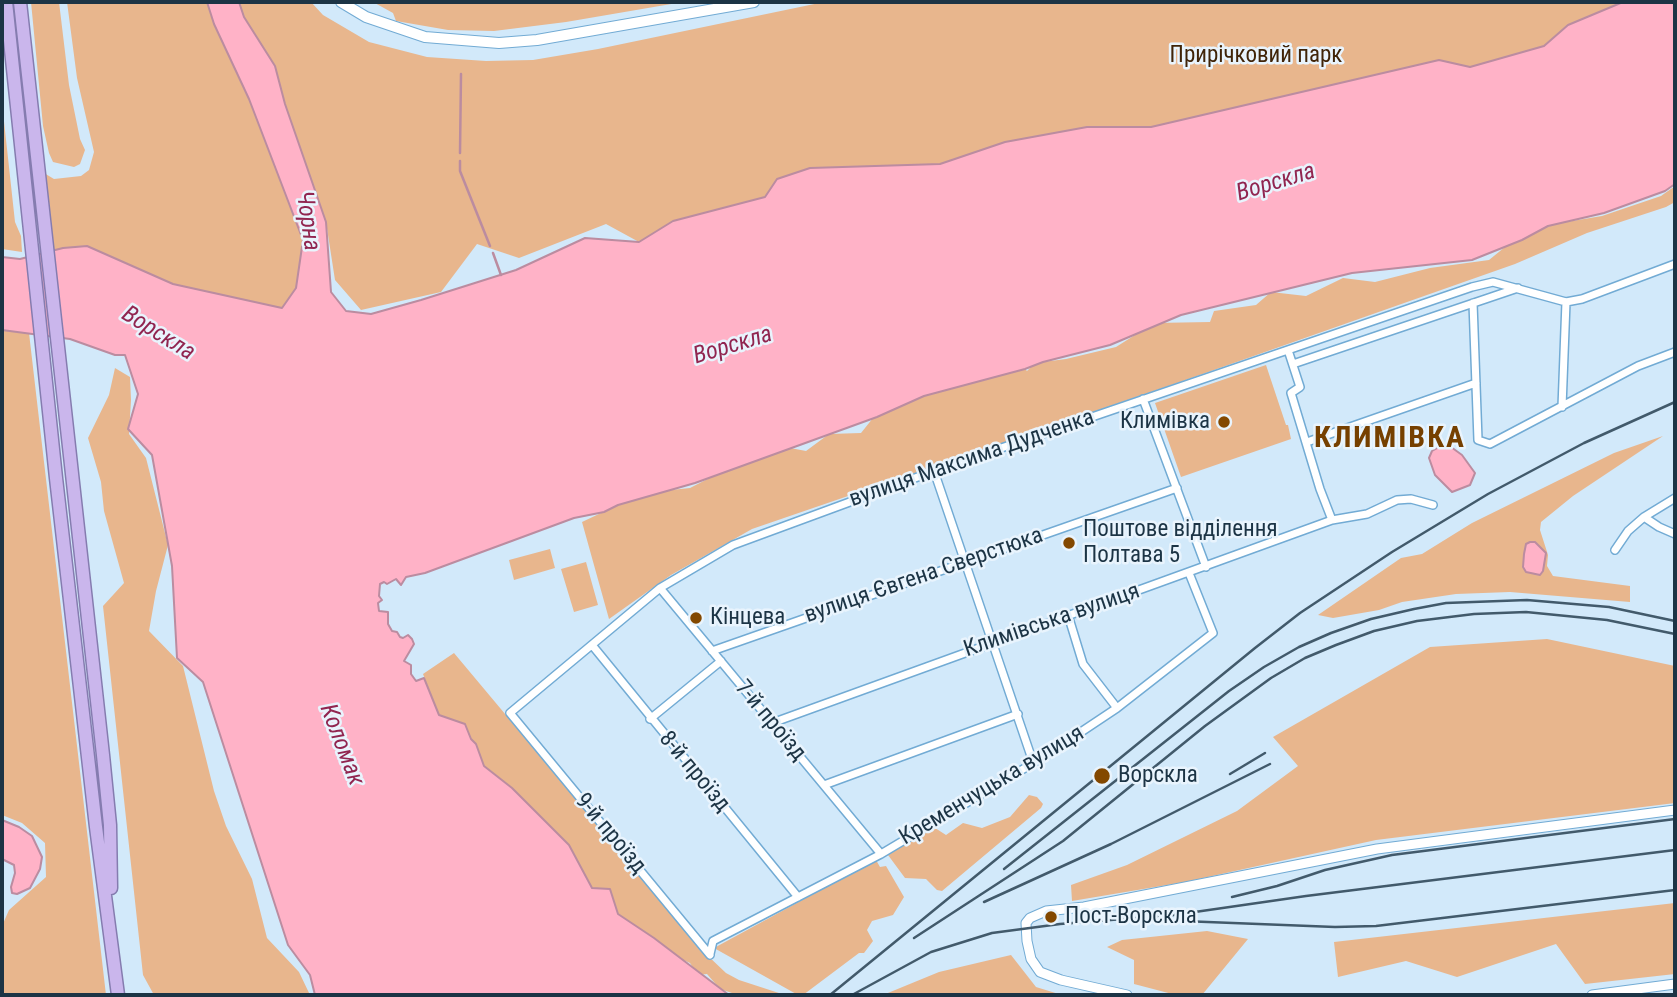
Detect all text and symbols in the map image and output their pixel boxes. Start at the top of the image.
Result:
park label: Прирічковий парк [1170,42,1342,70]
water label: Ворскла [1233,157,1319,209]
water label: Чорна [289,189,325,253]
water label: Ворскла [116,300,200,368]
water label: Ворскла [690,320,776,372]
street label: вулиця Максима Дудченка [846,404,1098,514]
place label: Климівка [1120,408,1210,436]
marker: Климівка [1216,414,1232,430]
district label: КЛИМІВКА [1315,421,1465,457]
place label: Поштове відділення Полтава 5 [1083,516,1278,570]
street label: вулиця Євгена Сверстюка [801,522,1047,630]
marker: Поштове відділення Полтава 5 [1061,535,1077,551]
street label: Климівська вулиця [960,578,1144,664]
place label: Кінцева [710,604,785,632]
marker: Кінцева [688,610,704,626]
street label: 7-й проїзд [728,675,812,767]
water label: Коломак [312,700,370,790]
street label: Кременчуцька вулиця [895,720,1089,852]
street label: 8-й проїзд [652,726,736,818]
place label: Ворскла [1118,762,1198,790]
marker: Ворскла [1092,766,1112,786]
street label: 9-й проїзд [568,788,652,880]
place label: Пост-Ворскла [1065,903,1197,931]
marker: Пост-Ворскла [1043,909,1059,925]

